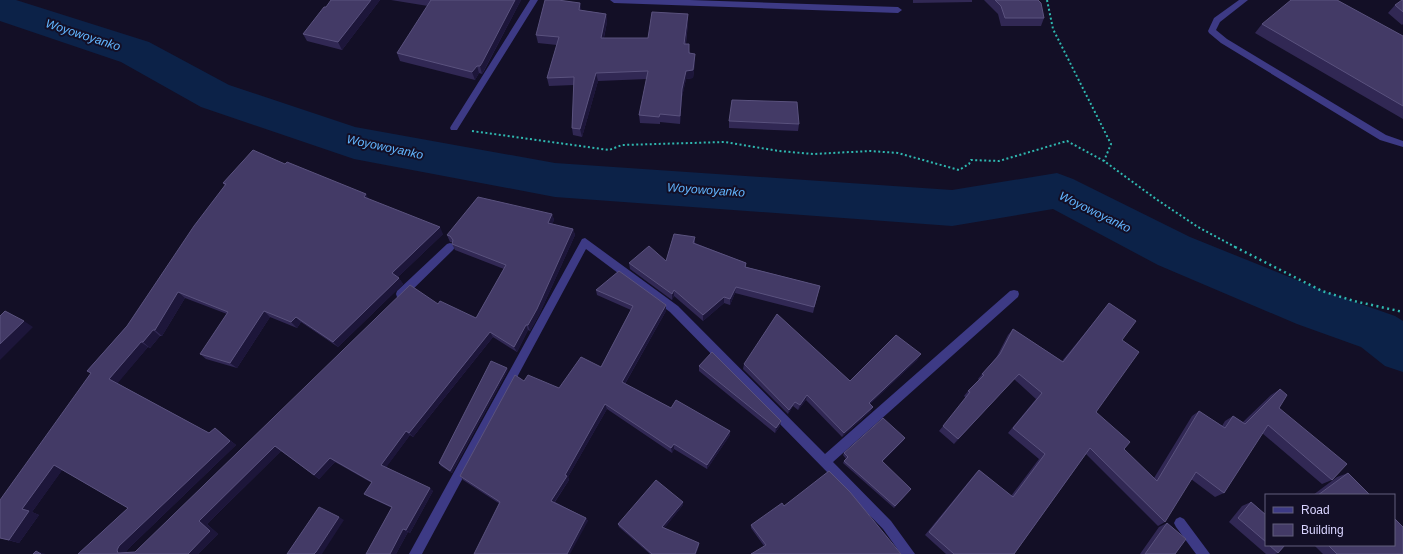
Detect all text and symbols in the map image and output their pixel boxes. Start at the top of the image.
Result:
water label: Woyowoyanko [44,16,123,54]
water label: Woyowoyanko [345,132,425,162]
water label: Woyowoyanko [667,180,746,200]
water label: Woyowoyanko [1057,189,1133,236]
legend [1265,494,1395,546]
text: Road [1301,503,1330,517]
text: Building [1301,523,1344,537]

